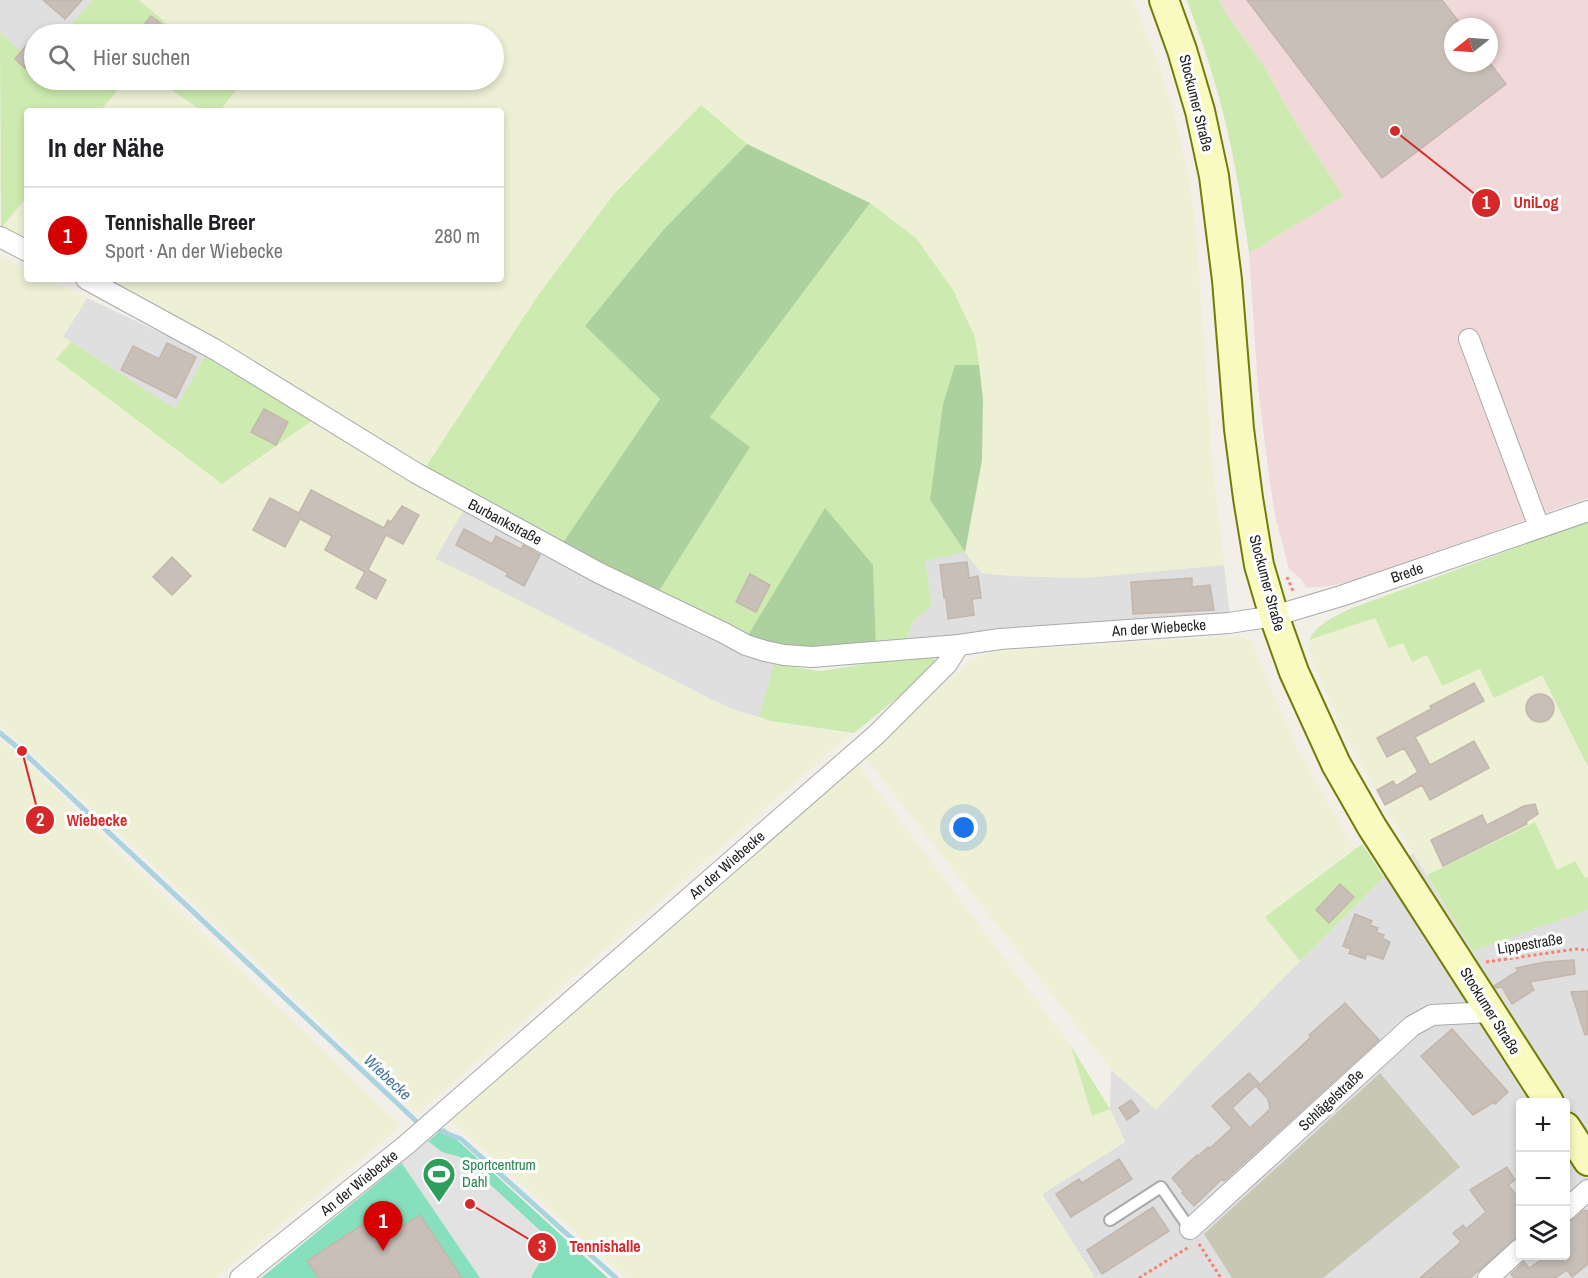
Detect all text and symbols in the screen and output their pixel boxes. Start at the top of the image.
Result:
north arrow [1444,18,1498,72]
search box [24,24,504,90]
icon: search [45,41,78,74]
text: Hier suchen [93,42,190,72]
street label: Stockumer Straße [1174,52,1219,154]
text: In der Nähe [48,130,164,165]
callout: UniLog [1471,186,1571,220]
text: 1 [1482,190,1491,215]
text: UniLog [1513,191,1559,213]
text: Tennishalle Breer [105,207,255,237]
text: 1 [63,222,72,249]
text: 280 m [434,222,480,249]
text: Sport · An der Wiebecke [105,237,283,264]
street label: Burbankstraße [465,493,546,550]
street label: Stockumer Straße [1245,532,1290,634]
street label: Brede [1388,557,1426,588]
street label: An der Wiebecke [1110,614,1207,641]
callout: Wiebecke [25,803,139,837]
text: 2 [36,807,44,832]
text: Wiebecke [67,809,127,831]
your location [949,813,978,842]
street label: An der Wiebecke [683,826,769,904]
street label: Lippestraße [1496,928,1564,959]
street label: Stockumer Straße [1455,963,1526,1058]
water label: Wiebecke [359,1049,417,1105]
street label: Schlägelstraße [1293,1064,1368,1135]
map controls [1516,1098,1570,1260]
button: + [1516,1098,1570,1152]
street label: An der Wiebecke [315,1145,402,1221]
button: − [1516,1152,1570,1206]
place label: Sportcentrum Dahl [462,1154,536,1192]
sports icon: Sportcentrum Dahl [421,1156,457,1203]
pin: 1 [364,1202,403,1251]
button: layers [1516,1206,1570,1260]
callout: Tennishalle [527,1230,652,1264]
text: 3 [538,1234,546,1259]
text: Tennishalle [569,1235,641,1257]

